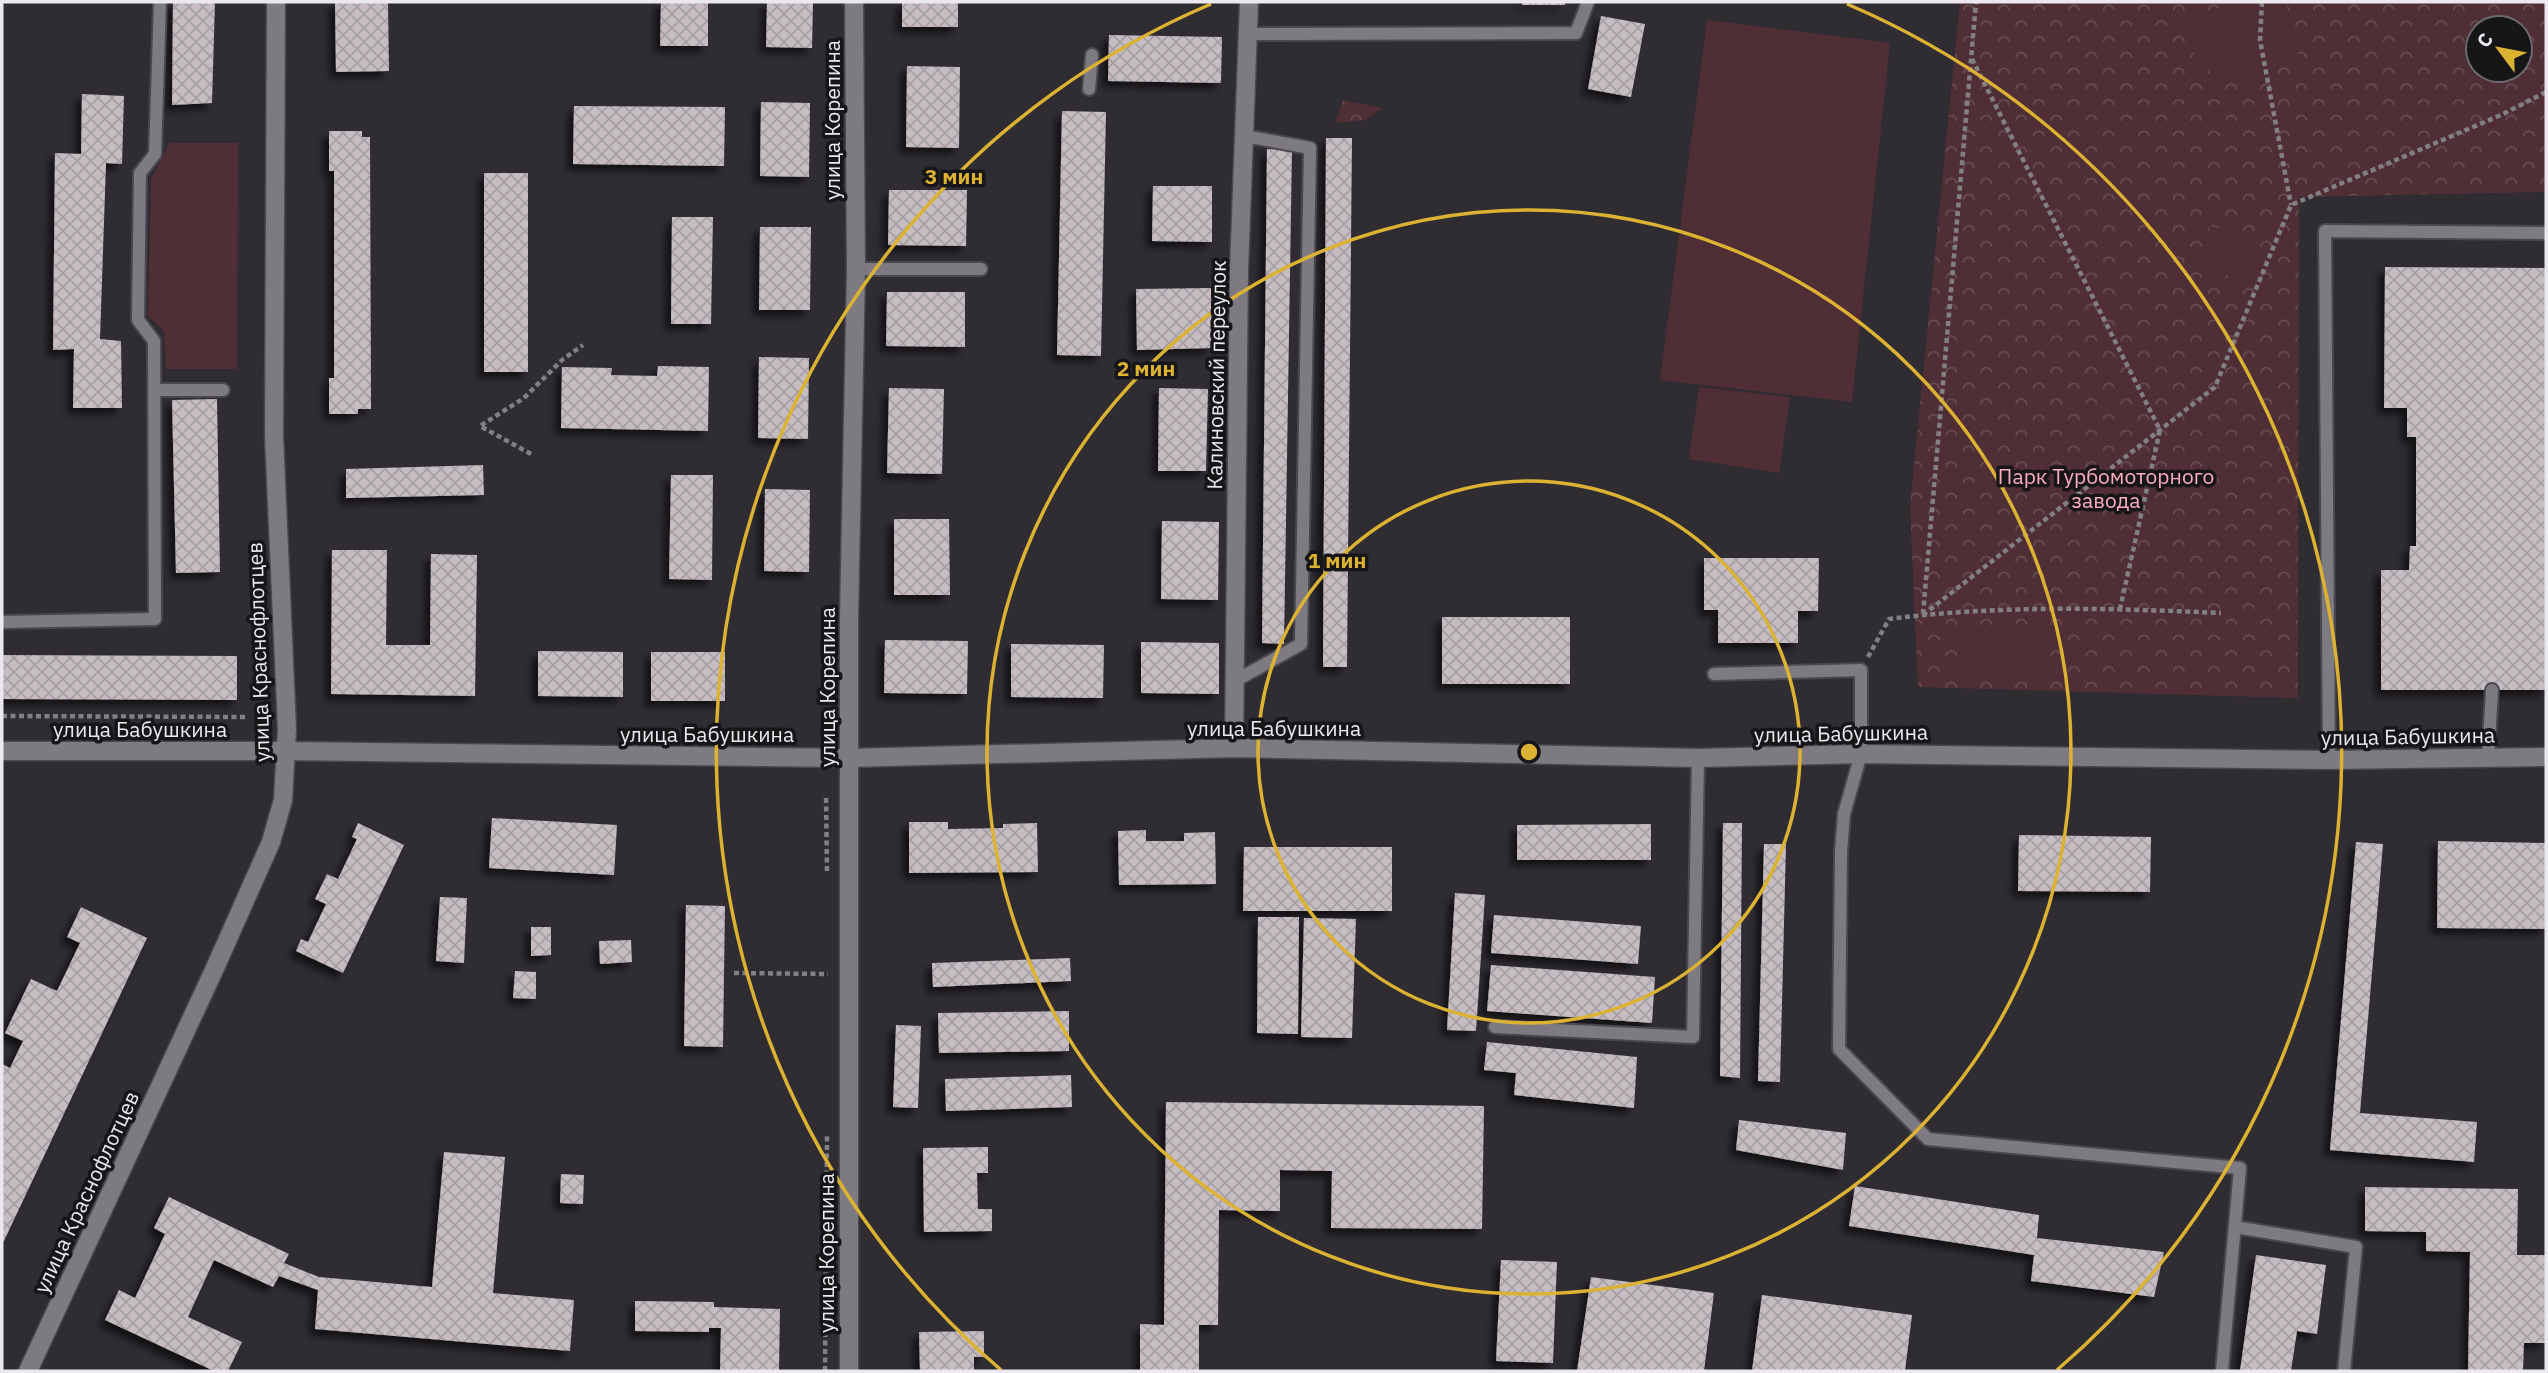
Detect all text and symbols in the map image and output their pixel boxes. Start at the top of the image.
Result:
north arrow [2464,14,2534,84]
text: С [2471,28,2498,52]
street label: улица Корепина [818,40,846,200]
text: 3 мин [925,162,983,190]
street label: Калиновский переулок [1200,260,1232,490]
text: 2 мин [1117,354,1175,382]
park label: Парк Турбомоторного завода [1998,462,2214,514]
street label: улица Краснофлотцев [240,542,276,762]
text: 1 мин [1308,546,1366,574]
street label: улица Корепина [813,607,841,767]
street label: улица Бабушкина [1187,714,1361,742]
street label: улица Бабушкина [53,715,227,743]
street label: улица Бабушкина [1754,717,1928,749]
street label: улица Бабушкина [620,720,794,748]
street label: улица Бабушкина [2321,720,2495,752]
centre of rings [1517,740,1541,764]
street label: улица Краснофлотцев [27,1086,145,1298]
street label: улица Корепина [812,1173,840,1333]

